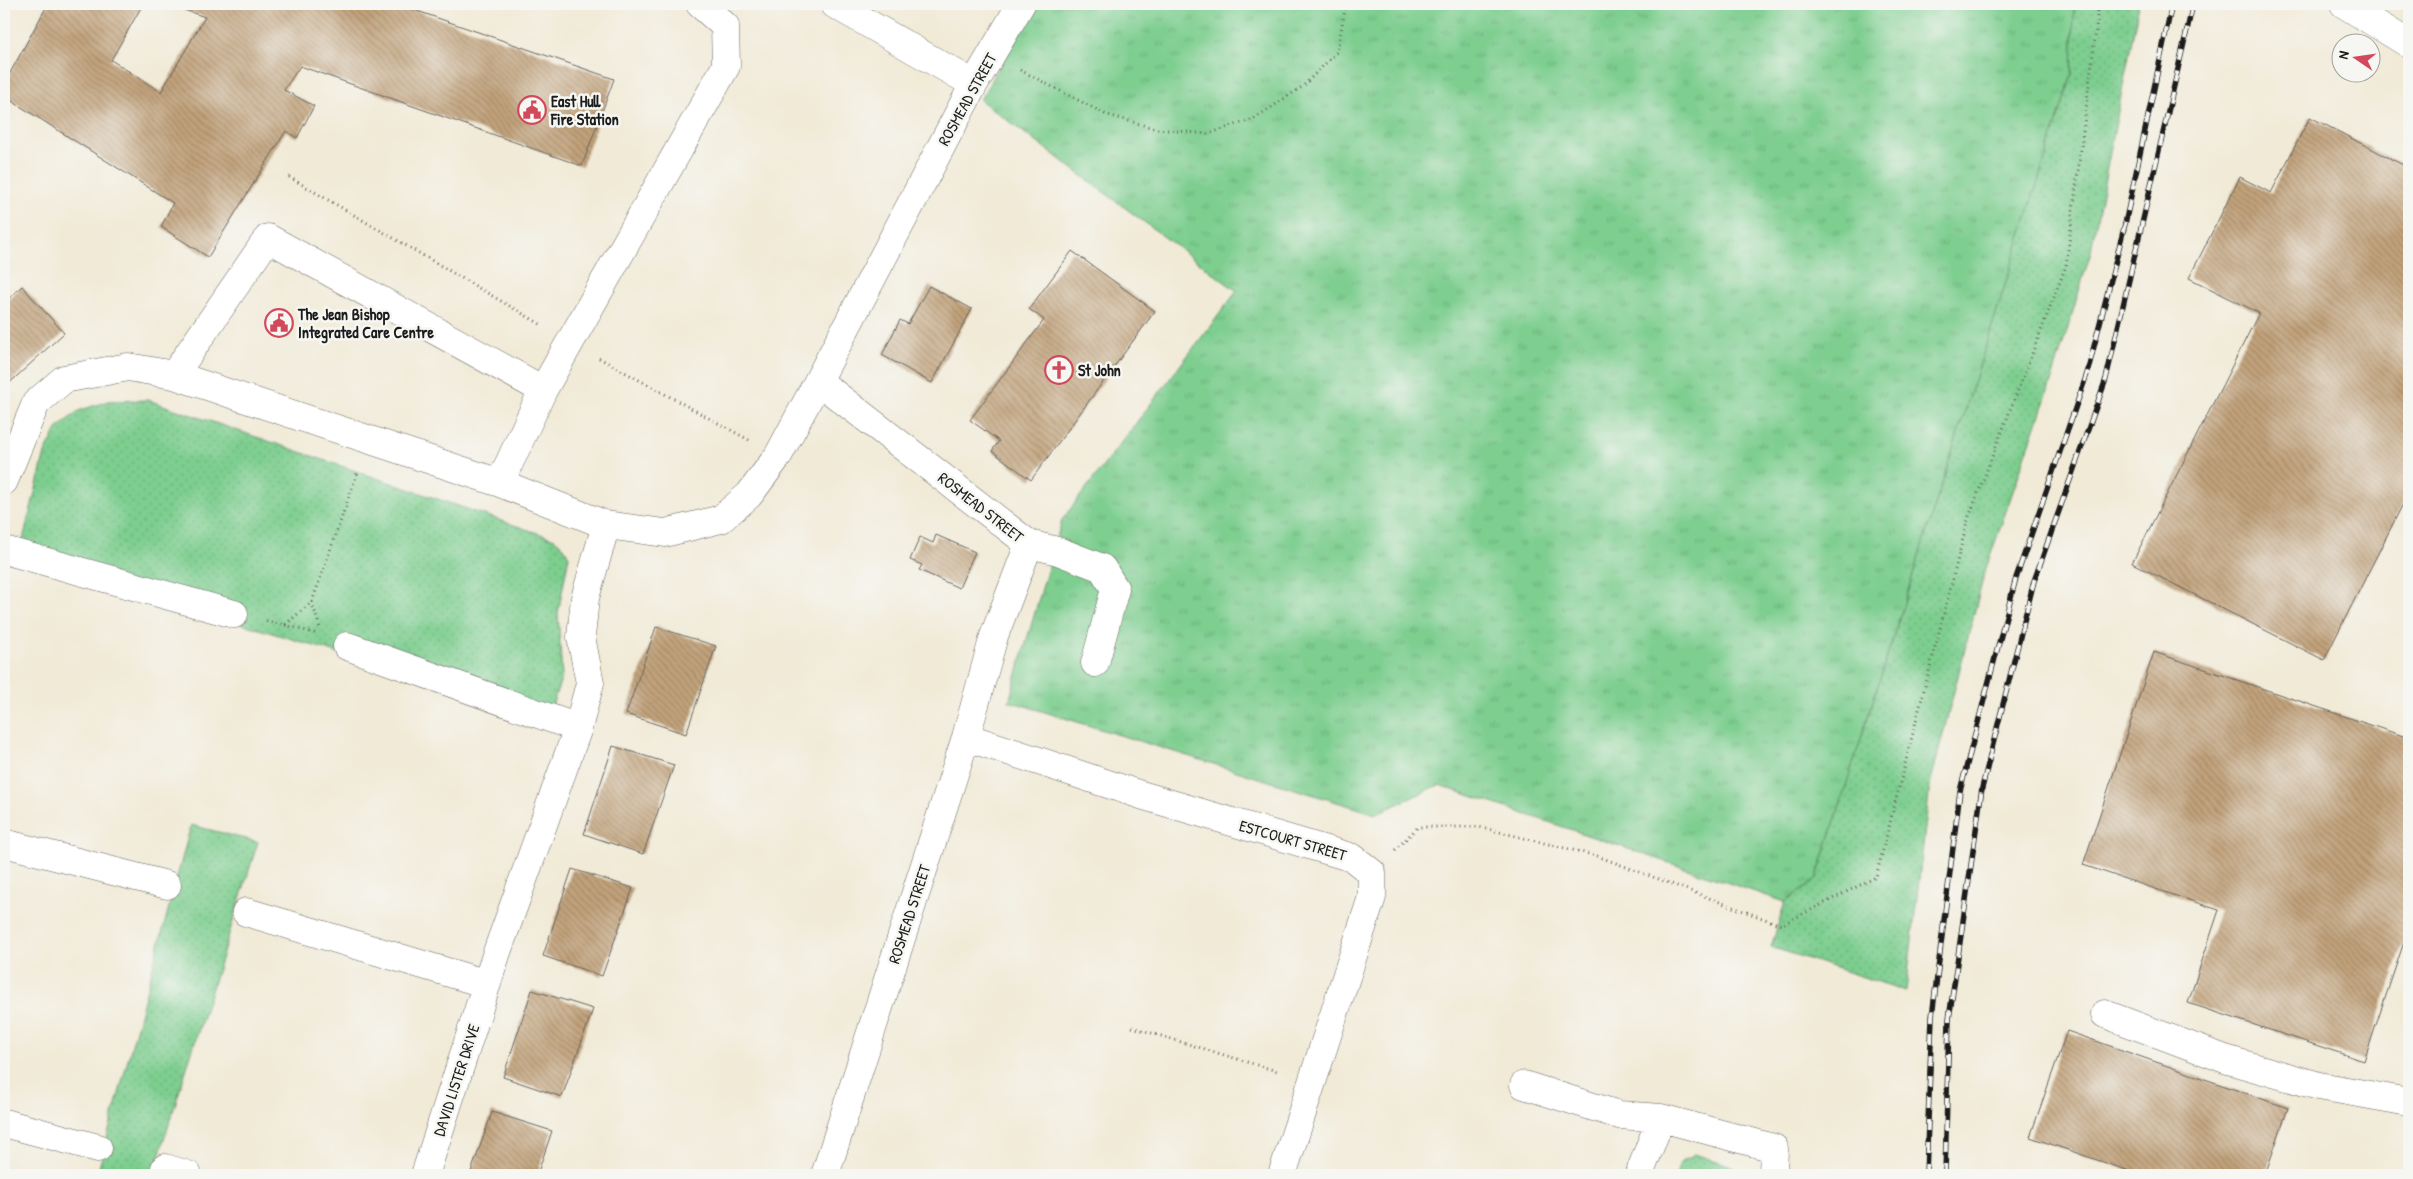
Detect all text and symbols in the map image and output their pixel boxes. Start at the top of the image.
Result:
north arrow [2330,32,2380,82]
street label: ROSMEAD STREET [932,48,1002,149]
text: N [2333,49,2353,61]
place label: East Hull Fire Station [550,90,619,130]
public building icon: East Hull Fire Station [517,95,547,125]
place label: The Jean Bishop Integrated Care Centre [297,303,434,344]
public building icon: The Jean Bishop Integrated Care Centre [264,308,294,338]
church icon: St John [1044,355,1074,385]
place label: St John [1078,359,1121,381]
street label: ROSMEAD STREET [934,467,1029,548]
street label: ESTCOURT STREET [1237,814,1350,866]
street label: ROSMEAD STREET [883,861,936,966]
street label: DAVID LISTER DRIVE [428,1021,484,1139]

